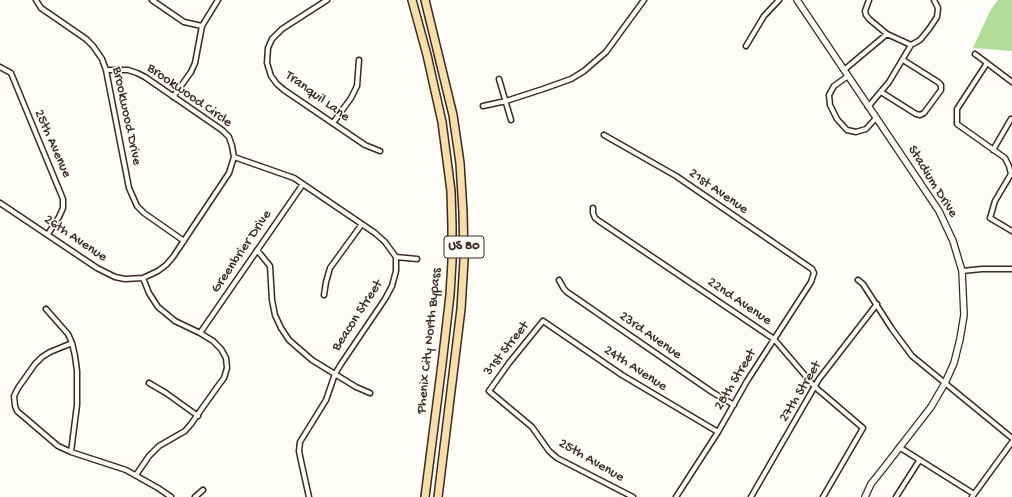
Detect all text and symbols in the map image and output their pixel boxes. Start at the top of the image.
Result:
street label: Brookwood Circle [143,60,235,132]
street label: Brookwood Drive [107,65,145,167]
street label: Tranquil Lane [281,68,353,126]
street label: 25th Avenue [30,107,74,181]
street label: Stadium Drive [903,143,961,221]
street label: 21st Avenue [685,165,751,219]
street label: Greenbrier Drive [208,207,276,297]
street label: 26th Avenue [40,212,110,266]
road number: US 80 [444,236,484,258]
street label: Phenix City North Bypass [414,267,446,415]
street label: 22nd Avenue [704,274,774,330]
street label: Beacon Street [329,277,387,355]
street label: 23rd Avenue [615,308,685,364]
street label: 31st Street [481,318,533,380]
street label: 24th Avenue [600,342,670,396]
street label: 28th Street [711,346,761,414]
street label: 27th Street [776,359,826,425]
street label: 25th Avenue [555,436,627,486]

